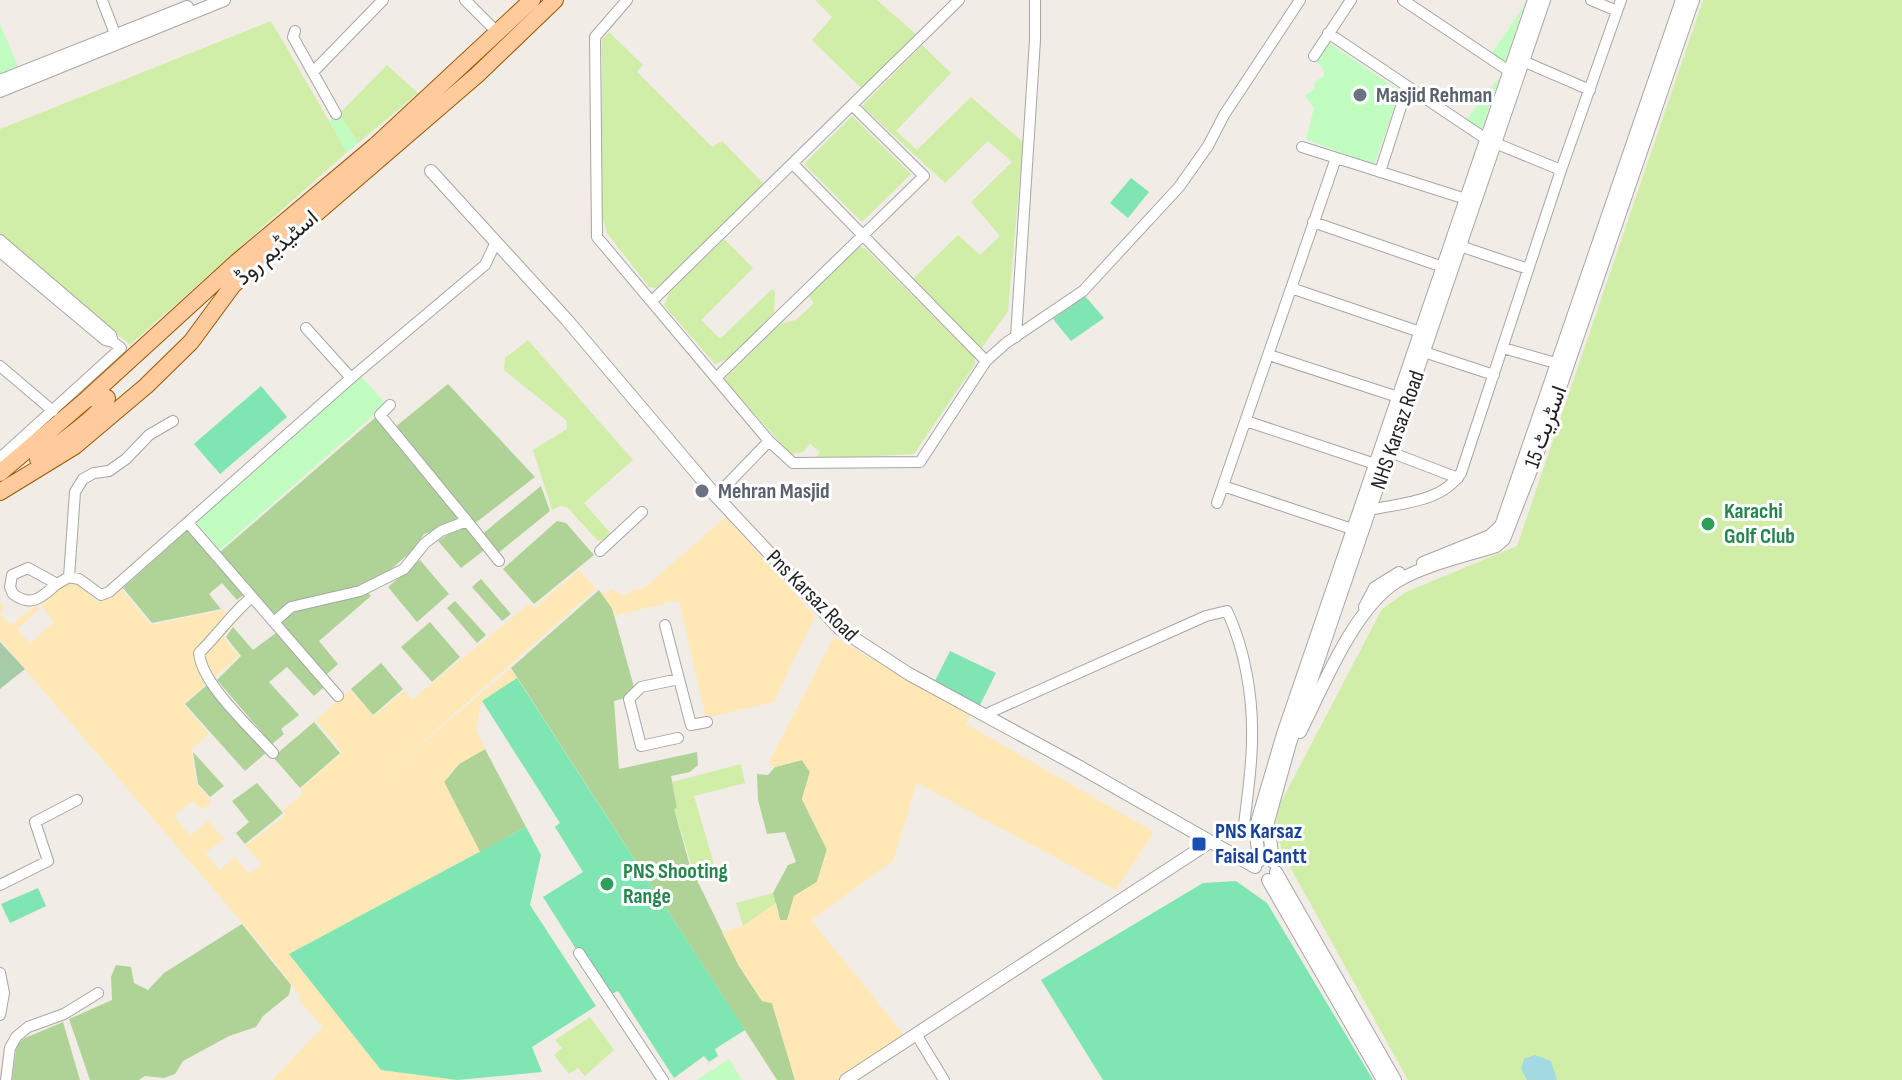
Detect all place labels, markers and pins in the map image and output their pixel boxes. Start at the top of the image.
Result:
place label: Masjid Rehman [1376,82,1492,109]
marker: Masjid Rehman [1351,86,1369,104]
place label: Mehran Masjid [718,478,830,505]
marker: Mehran Masjid [693,482,711,500]
place label: Karachi Golf Club [1724,498,1795,550]
marker: Karachi Golf Club [1699,515,1717,533]
place label: PNS Karsaz Faisal Cantt [1215,818,1307,870]
marker: PNS Karsaz Faisal Cantt [1190,835,1208,853]
place label: PNS Shooting Range [623,858,728,910]
marker: PNS Shooting Range [598,875,616,893]

